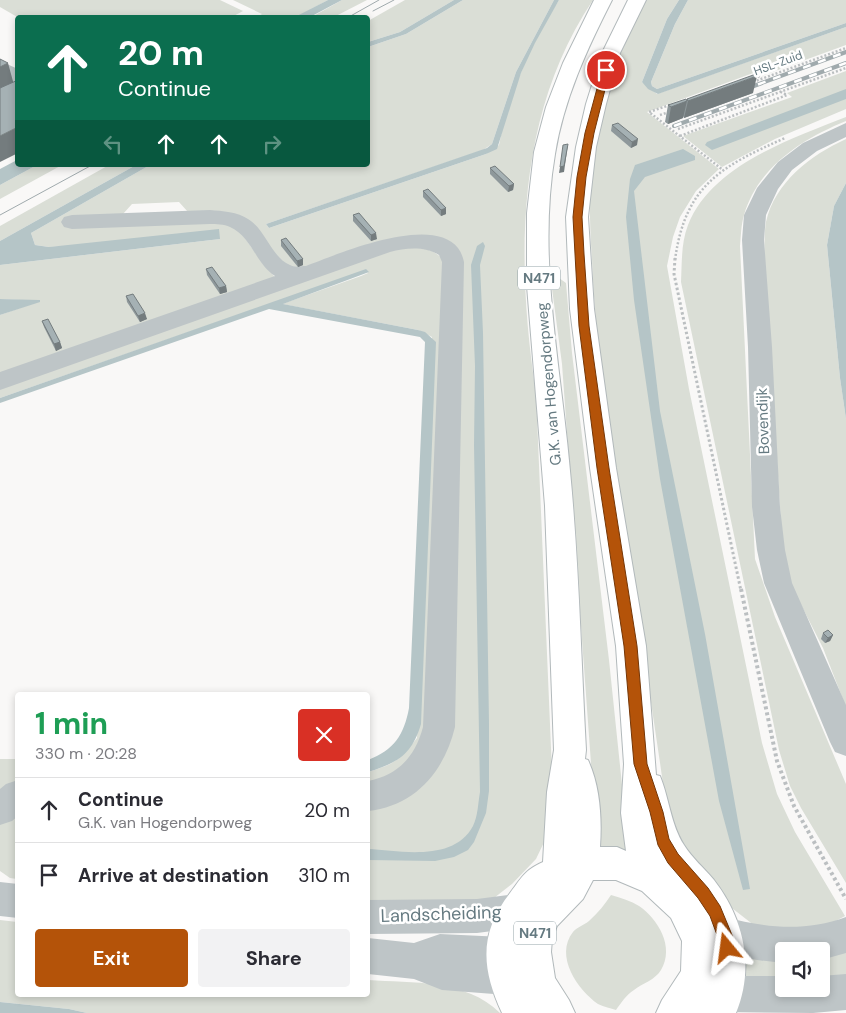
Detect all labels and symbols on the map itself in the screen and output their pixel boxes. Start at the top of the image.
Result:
street label: HSL-Zuid [751,47,805,79]
pin [585,49,627,91]
road number: N471 [518,266,560,290]
street label: G.K. van Hogendorpweg [532,302,566,466]
street label: Bovendijk [752,387,774,455]
street label: Landscheiding [380,900,502,928]
road number: N471 [514,921,556,944]
position arrow [700,921,752,973]

